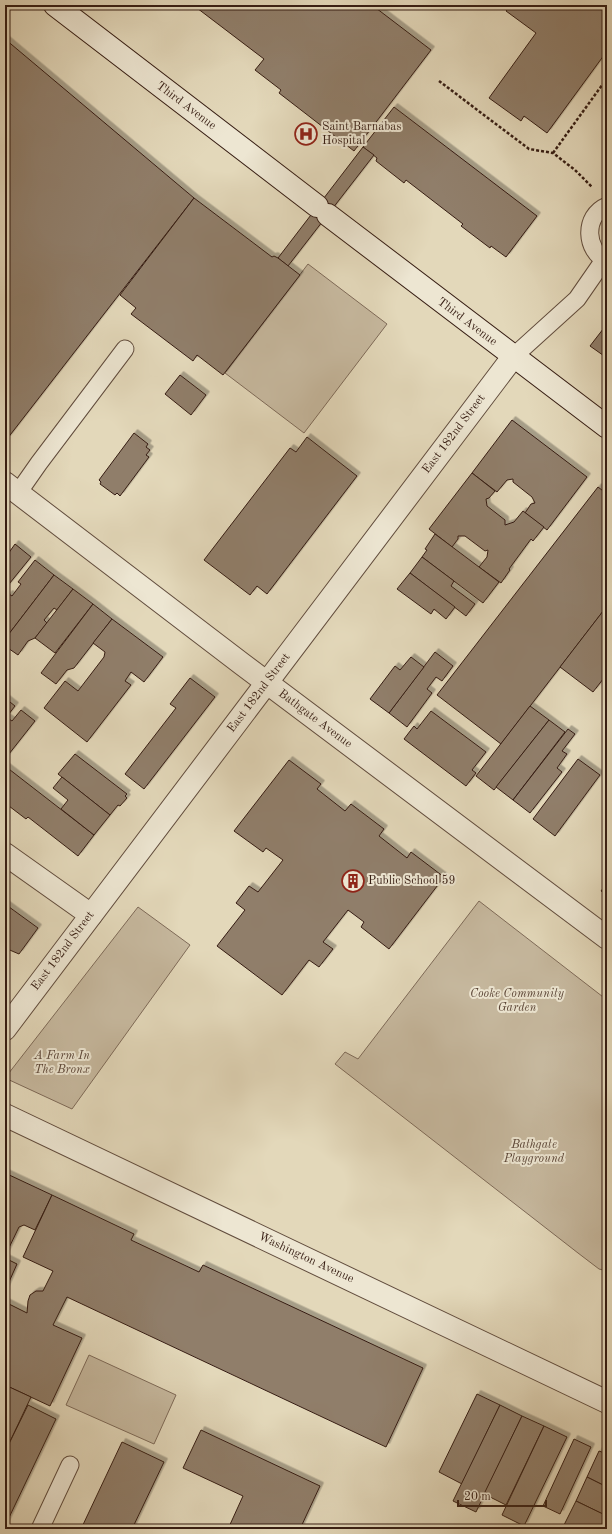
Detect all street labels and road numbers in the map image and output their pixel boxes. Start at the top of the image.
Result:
street label: Third Avenue [154,80,218,132]
street label: Third Avenue [435,296,499,348]
street label: East 182nd Street [420,392,488,476]
street label: East 182nd Street [225,651,293,735]
street label: Bathgate Avenue [276,688,354,751]
street label: East 182nd Street [29,909,97,993]
street label: Washington Avenue [256,1231,356,1286]

